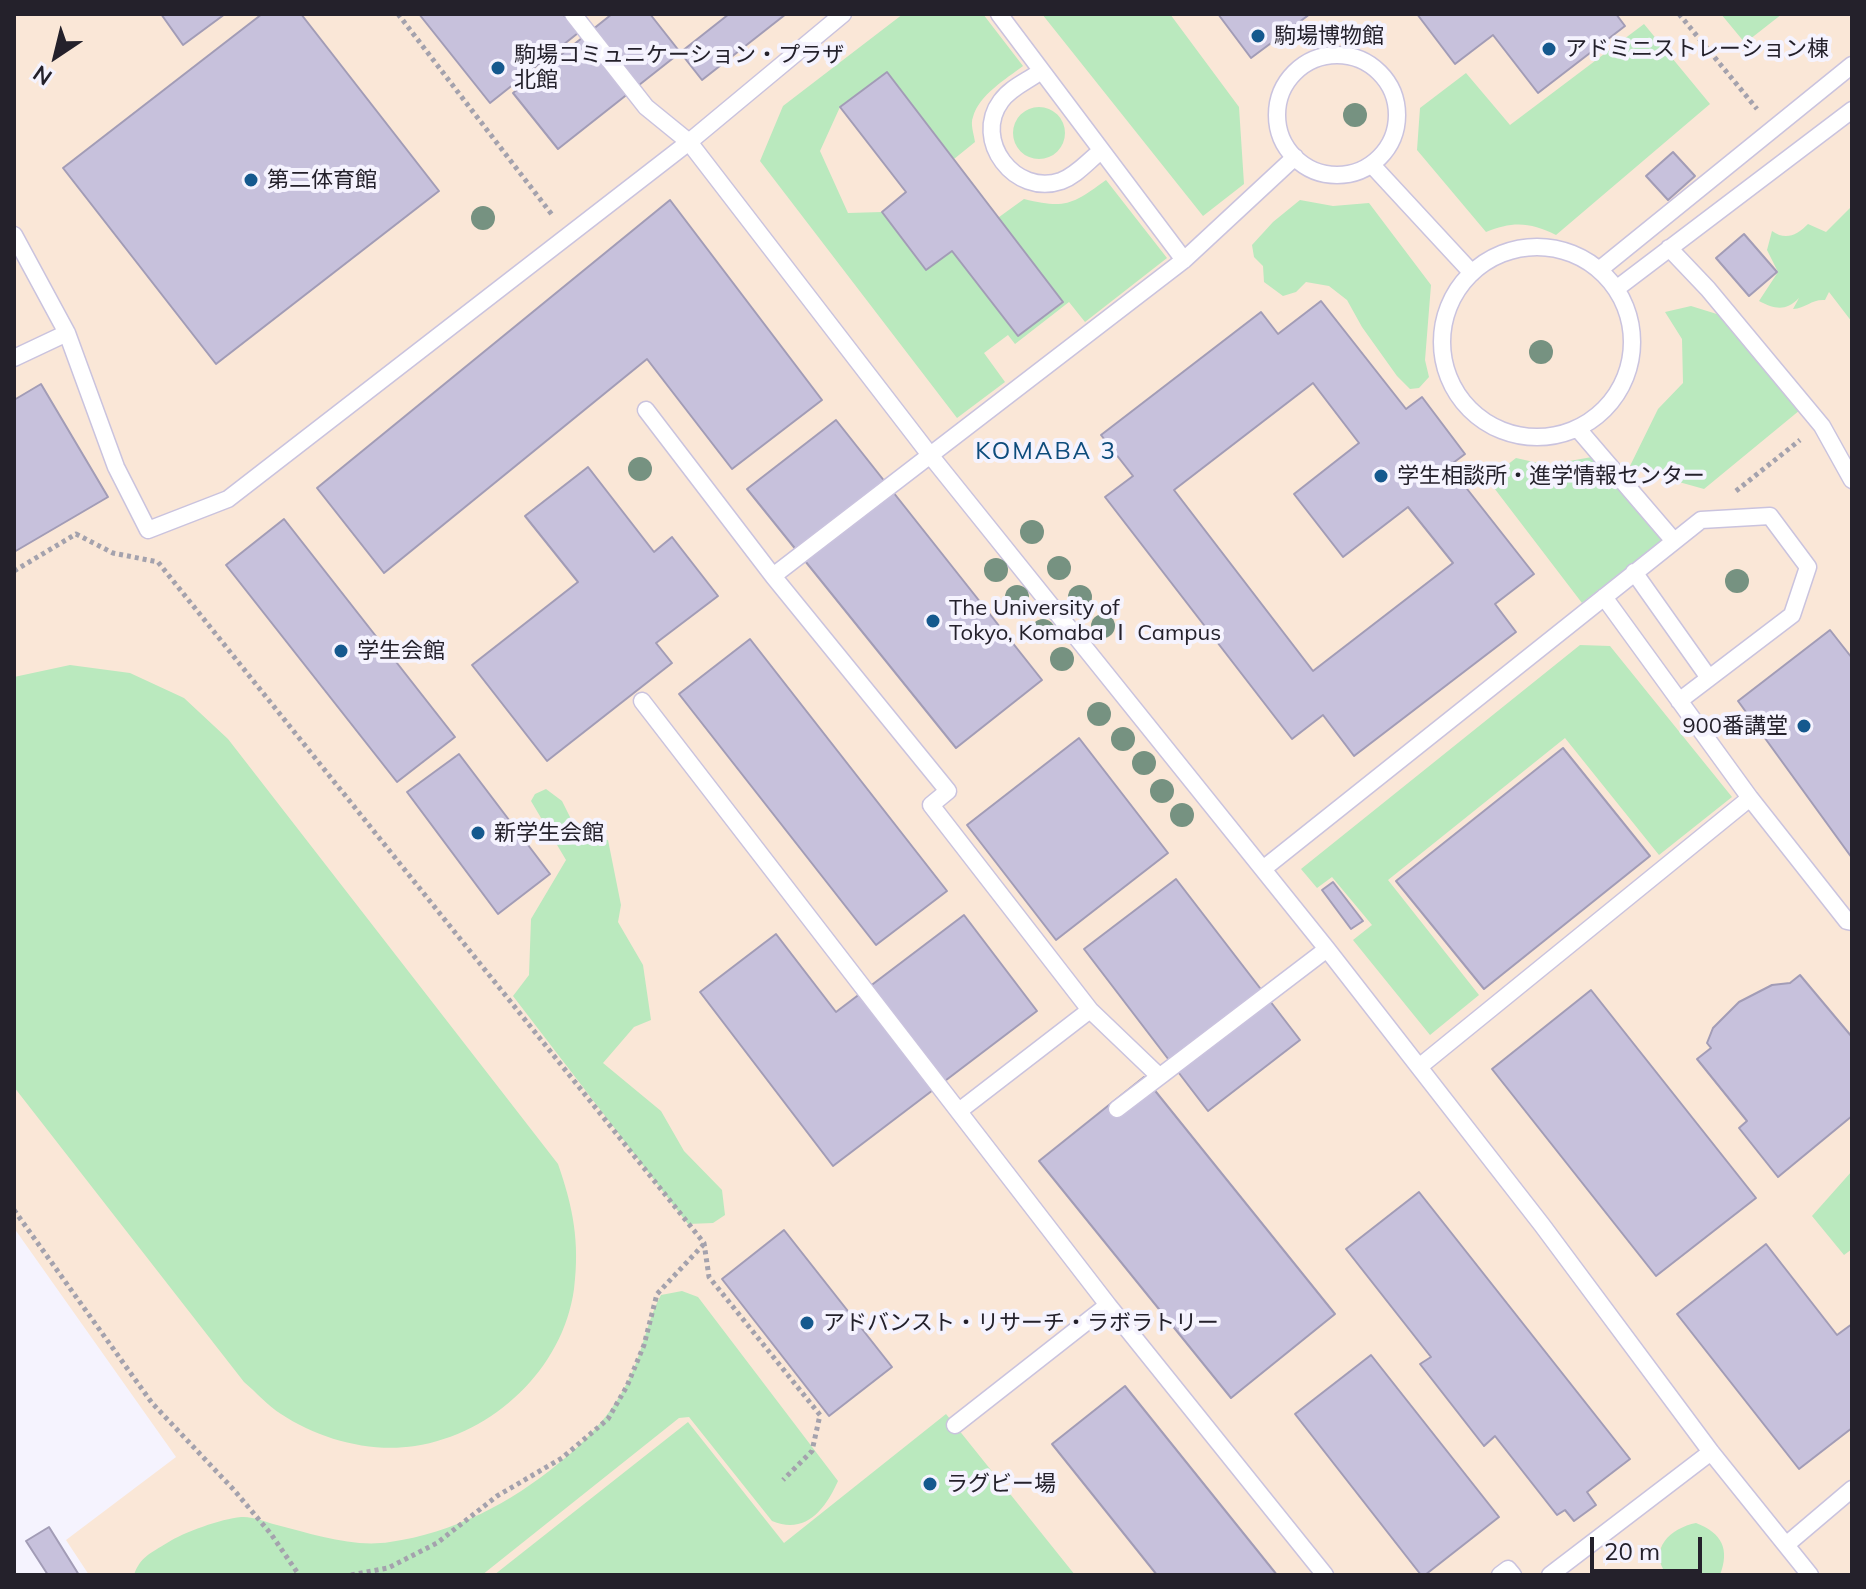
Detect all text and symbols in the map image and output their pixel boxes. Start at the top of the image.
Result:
north arrow [16,16,96,96]
place label: 駒場博物館 [1274,23,1384,49]
marker: 駒場博物館 [1249,27,1267,45]
place label: アドミニストレーション棟 [1565,36,1829,62]
marker: アドミニストレーション棟 [1540,40,1558,58]
place label: 駒場コミュニケーション・プラザ 北館 [514,42,844,94]
text: N [27,59,57,92]
marker: 駒場コミュニケーション・プラザ 北館 [489,59,507,77]
place label: 第二体育館 [267,167,377,193]
marker: 第二体育館 [242,171,260,189]
district label: KOMABA 3 [975,438,1117,466]
place label: 学生相談所・進学情報センター [1397,463,1705,489]
marker: 学生相談所・進学情報センター [1372,467,1390,485]
place label: The University of Tokyo, Komaba Ⅰ Campus [949,595,1221,646]
marker: The University of Tokyo, Komaba Ⅰ Campus [924,612,942,630]
place label: 学生会館 [357,638,445,664]
marker: 学生会館 [332,642,350,660]
place label: 900番講堂 [1682,713,1788,739]
marker: 900番講堂 [1795,717,1813,735]
place label: 新学生会館 [494,820,604,846]
marker: 新学生会館 [469,824,487,842]
place label: アドバンスト・リサーチ・ラボラトリー [823,1310,1219,1336]
marker: アドバンスト・リサーチ・ラボラトリー [798,1314,816,1332]
place label: ラグビー場 [946,1471,1056,1497]
marker: ラグビー場 [921,1475,939,1493]
scale bar [1594,1521,1706,1571]
text: 20 m [1604,1536,1660,1566]

